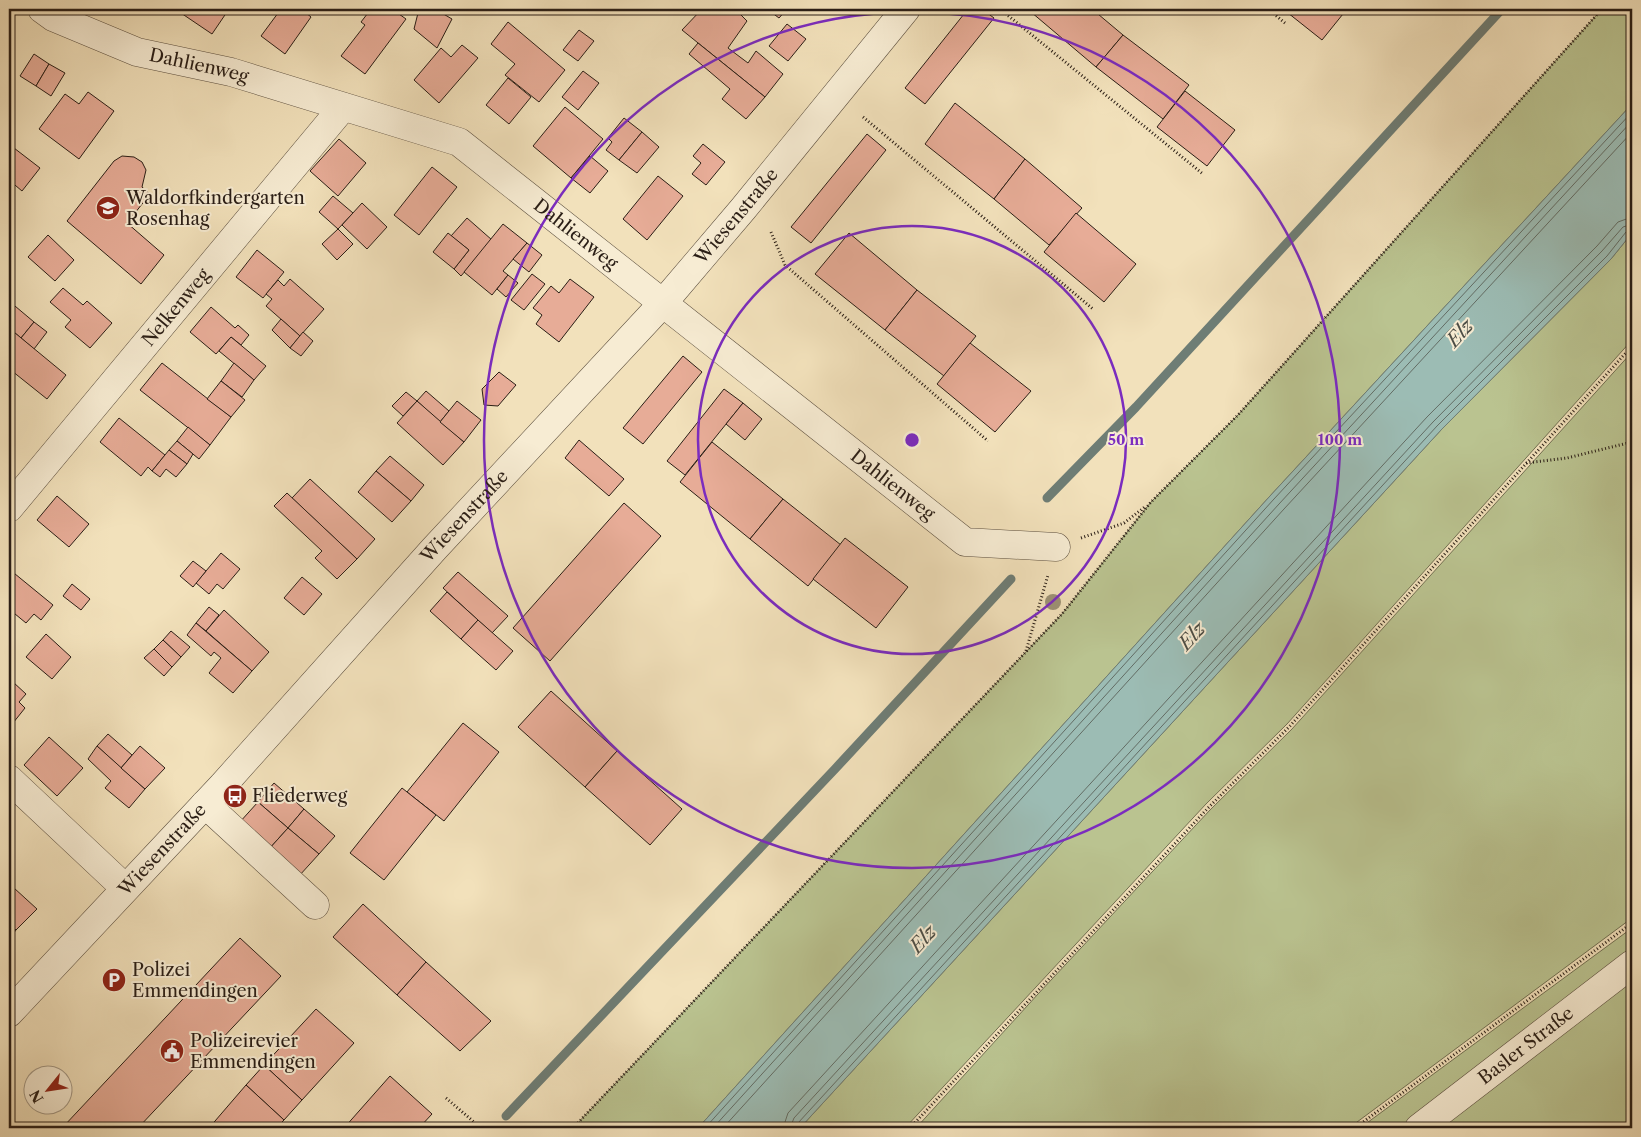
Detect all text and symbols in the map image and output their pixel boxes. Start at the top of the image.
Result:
street label: Dahlienweg [147,44,252,88]
street label: Wiesenstraße [689,164,783,269]
place label: Waldorfkindergarten Rosenhag [125,187,305,230]
street label: Dahlienweg [529,194,623,275]
school or university icon: Waldorfkindergarten Rosenhag [95,195,121,221]
street label: Nelkenweg [137,264,215,351]
water label: Elz [1440,313,1480,353]
text: 50 m [1108,430,1144,449]
text: 100 m [1318,430,1362,449]
centre of rings [903,431,921,449]
street label: Dahlienweg [846,445,940,525]
street label: Wiesenstraße [416,465,513,568]
water label: Elz [1172,616,1212,656]
bus stop icon: Fliederweg [222,783,248,809]
place label: Fliederweg [252,785,348,807]
street label: Wiesenstraße [113,799,211,901]
water label: Elz [903,919,943,959]
place label: Polizei Emmendingen [132,959,258,1002]
parking icon: Polizei Emmendingen [101,967,127,993]
street label: Basler Straße [1474,1002,1578,1089]
place label: Polizeirevier Emmendingen [190,1030,316,1073]
public building icon: Polizeirevier Emmendingen [159,1038,185,1064]
north arrow [22,1064,72,1114]
text: N [26,1087,48,1106]

